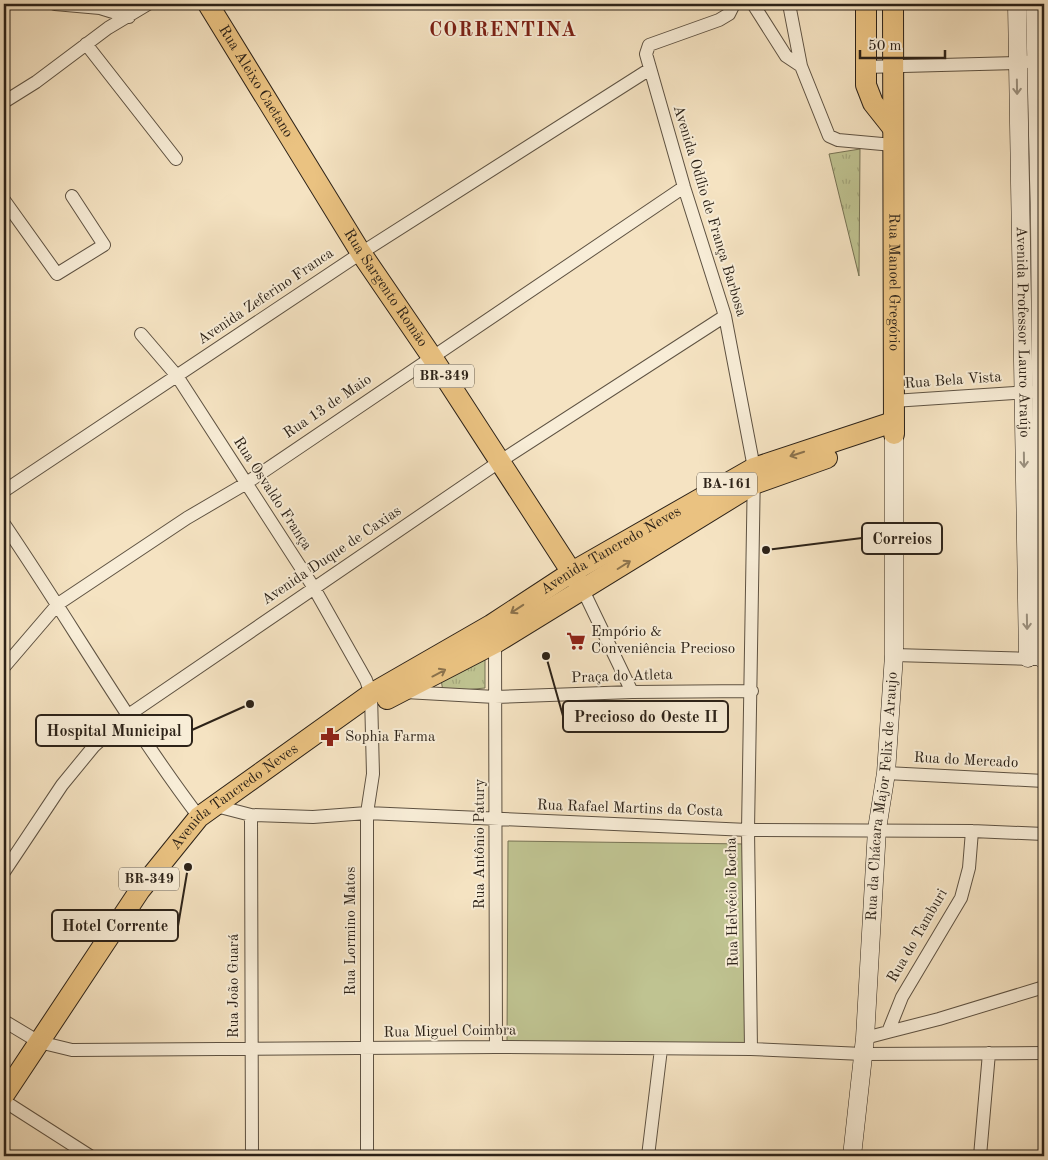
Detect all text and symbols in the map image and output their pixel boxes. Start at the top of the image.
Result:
district label: CORRENTINA [429,21,577,41]
street label: Rua Aleixo Caetano [216,23,296,140]
scale bar [860,28,946,60]
text: 50 m [868,39,902,54]
one-way arrow [1013,79,1022,95]
street label: Avenida Odílio de França Barbosa [670,104,749,319]
street label: Rua Manoel Gregório [886,213,901,351]
street label: Avenida Professor Lauro Araújo [1013,226,1032,438]
street label: Rua Sargento Romão [341,227,430,350]
street label: Avenida Zeferino Franca [195,246,337,348]
road number: BR-349 [414,364,474,388]
street label: Rua Bela Vista [904,370,1003,392]
street label: Rua 13 de Maio [281,372,375,442]
street label: Rua Osvaldo França [230,435,314,554]
one-way arrow [790,450,806,459]
one-way arrow [1019,452,1028,468]
road number: BA-161 [697,472,757,496]
street label: Avenida Duque de Caxias [260,504,404,608]
street label: Avenida Tancredo Neves [538,504,684,598]
callout: Correios [862,523,942,554]
text: Correios [872,532,932,548]
one-way arrow [617,559,631,569]
one-way arrow [510,604,524,614]
one-way arrow [1022,614,1032,630]
place label: Empório & Conveniência Precioso [591,625,735,657]
supermarket icon: Empório & Conveniência Precioso [565,630,587,652]
one-way arrow [431,667,446,677]
street label: Praça do Atleta [571,668,674,686]
street label: Rua da Chácara Major Felix de Araujo [864,671,900,921]
callout: Precioso do Oeste II [563,701,728,732]
text: Precioso do Oeste II [574,710,718,726]
callout: Hospital Municipal [36,715,192,746]
text: Hospital Municipal [46,724,182,740]
pharmacy icon: Sophia Farma [319,726,341,748]
place label: Sophia Farma [345,730,436,745]
street label: Avenida Tancredo Neves [168,741,301,853]
street label: Rua do Mercado [913,751,1019,771]
street label: Rua Antônio Patury [473,779,488,909]
street label: Rua Rafael Martins da Costa [537,798,724,820]
street label: Rua Helvécio Rocha [724,836,742,967]
street label: Rua Lormino Matos [344,867,359,995]
road number: BR-349 [119,868,179,891]
street label: Rua do Tamburi [885,887,951,985]
callout: Hotel Corrente [52,910,178,941]
text: Hotel Corrente [62,919,168,935]
street label: Rua João Guará [227,933,242,1038]
street label: Rua Miguel Coimbra [383,1023,517,1041]

